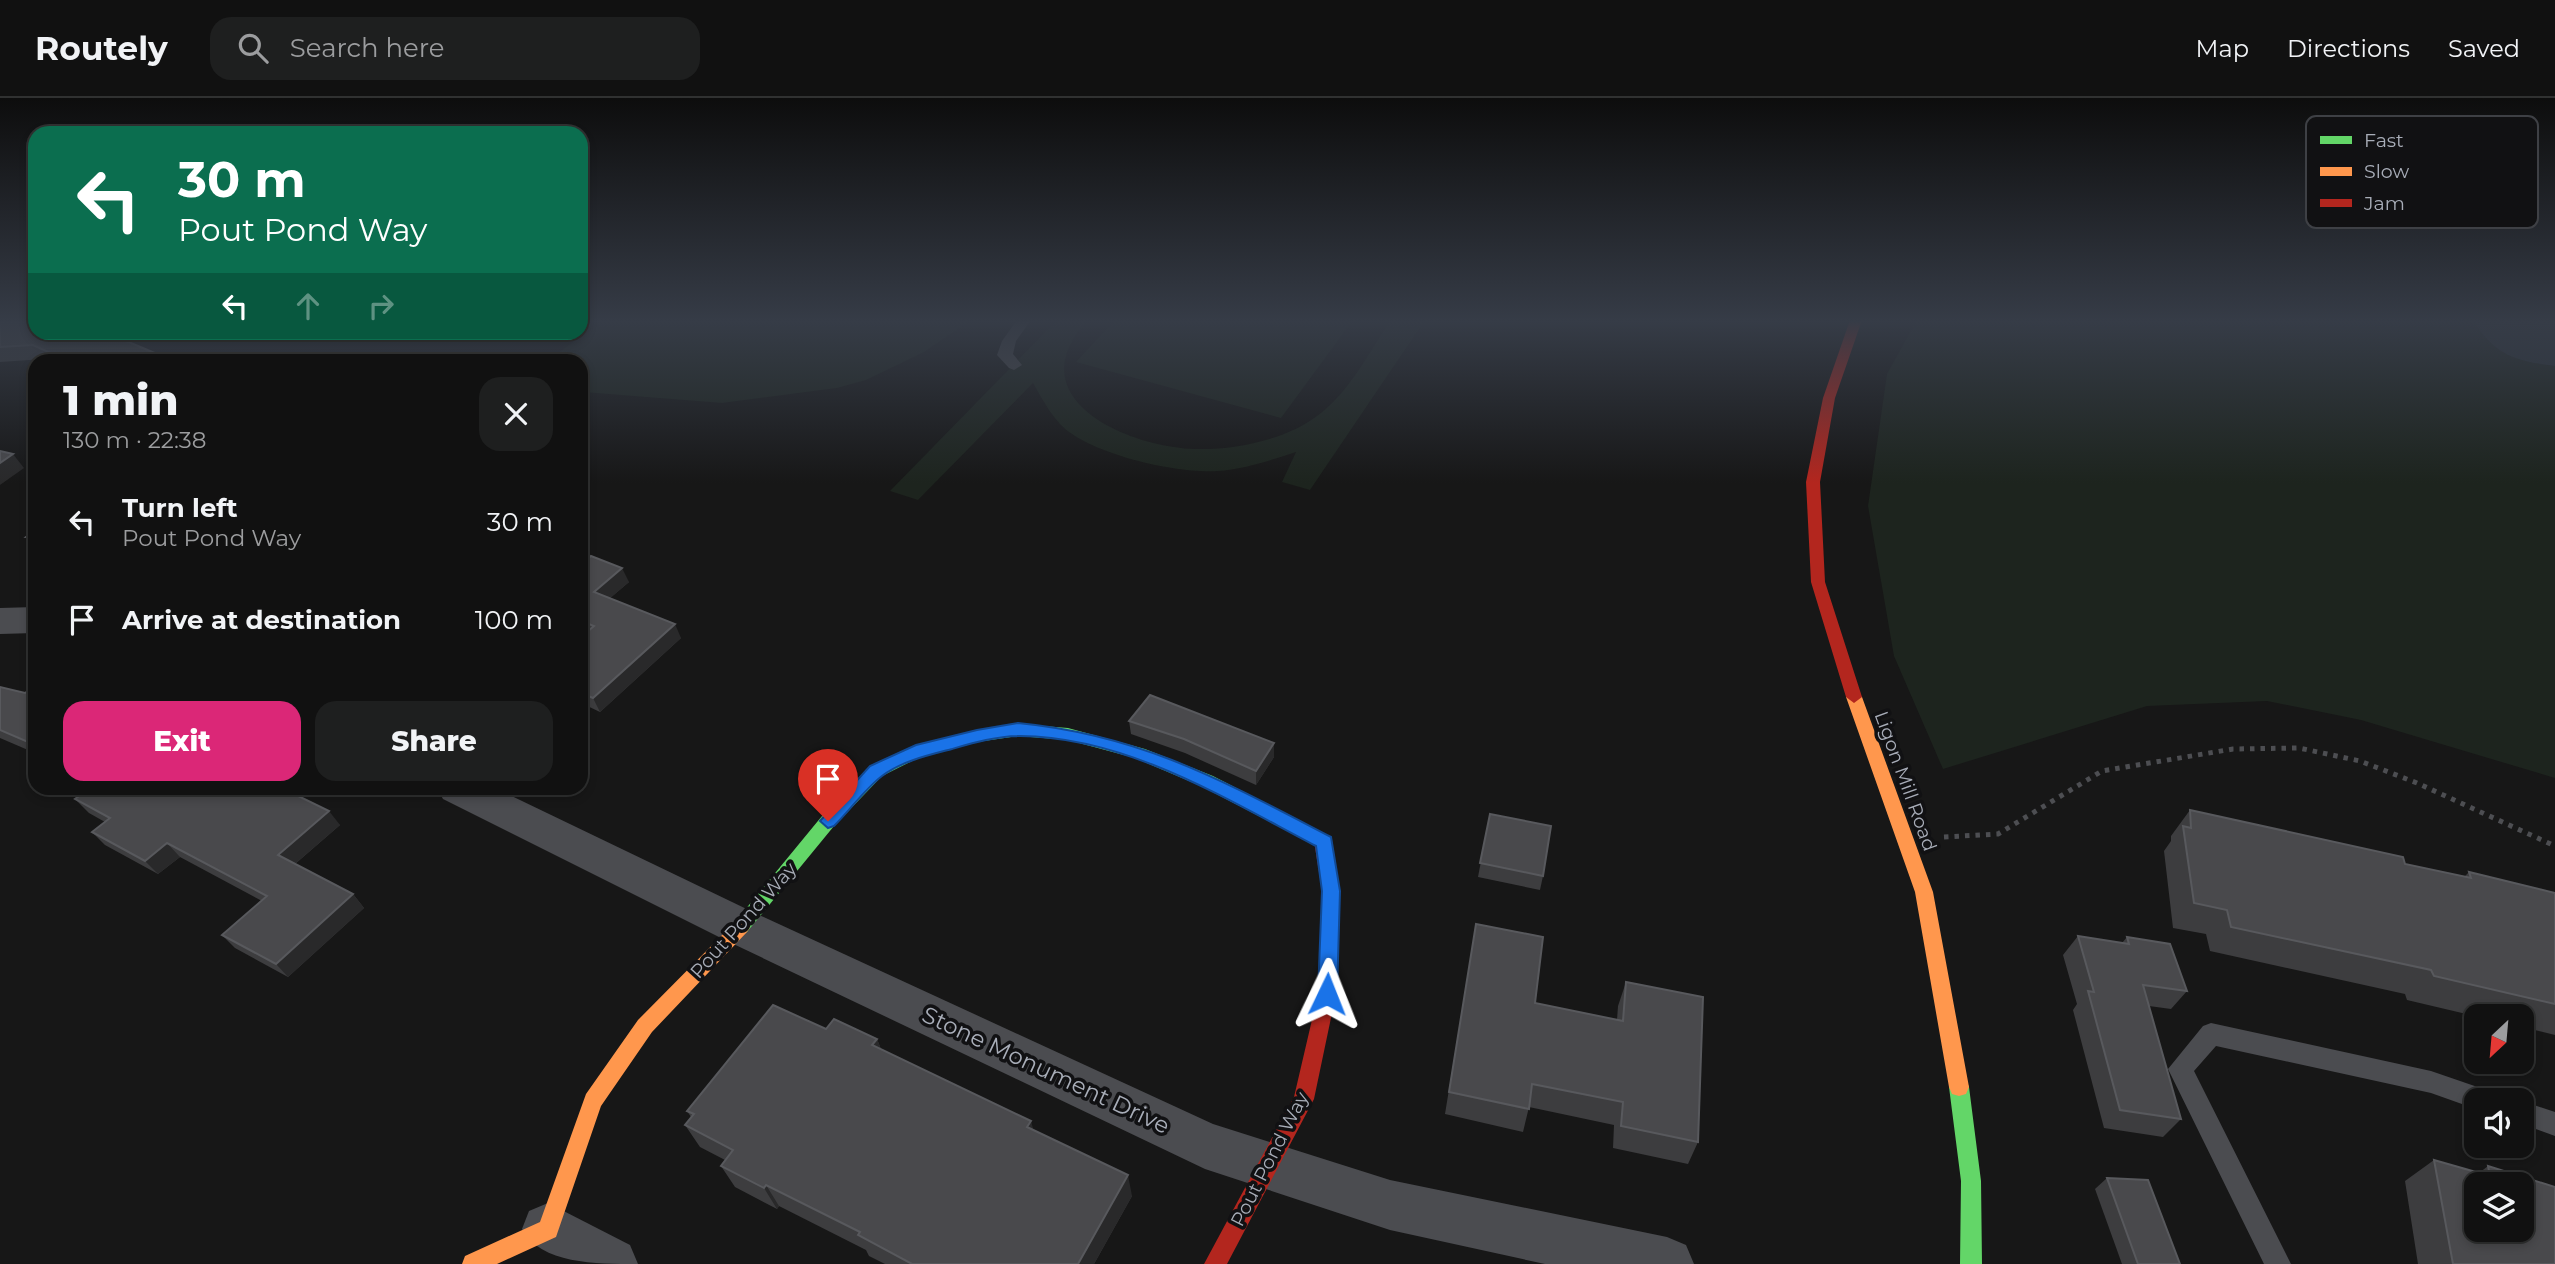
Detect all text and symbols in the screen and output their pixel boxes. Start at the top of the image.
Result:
search box [210,17,700,80]
text: Routely [35,28,168,68]
icon: search [234,29,272,67]
text: Search here [290,32,445,64]
text: Map [2196,34,2249,63]
text: Directions [2287,34,2410,63]
text: Saved [2448,34,2520,63]
legend [2306,116,2538,228]
text: Fast [2364,129,2404,152]
text: 30 m [178,150,306,209]
icon: left [63,154,154,245]
text: Slow [2364,160,2409,183]
text: Jam [2363,192,2405,215]
text: Pout Pond Way [178,210,427,249]
icon: left [216,287,254,325]
icon: ahead [289,287,327,325]
icon: right [362,287,400,325]
text: 1 min [63,374,179,426]
button: close [479,377,553,451]
text: 130 m · 22:38 [63,426,206,454]
text: Turn left [122,492,238,524]
icon: left [63,503,101,541]
text: 30 m [487,506,553,538]
text: Pout Pond Way [122,524,301,552]
icon: arrive [63,601,101,639]
text: Arrive at destination [122,604,401,636]
text: 100 m [475,604,553,636]
button: Exit [63,701,301,781]
button: Share [315,701,553,781]
street label: Ligon Mill Road [1870,708,1942,854]
pin [798,749,858,821]
icon: arrive [809,760,847,798]
street label: Pout Pond Way [685,857,802,983]
position arrow [1290,957,1364,1031]
street label: Stone Monument Drive [918,1000,1174,1140]
north arrow [2464,1004,2534,1074]
map controls [2464,1004,2534,1242]
street label: Pout Pond Way [1226,1087,1314,1230]
button: sound [2464,1088,2534,1158]
button: layers [2464,1172,2534,1242]

